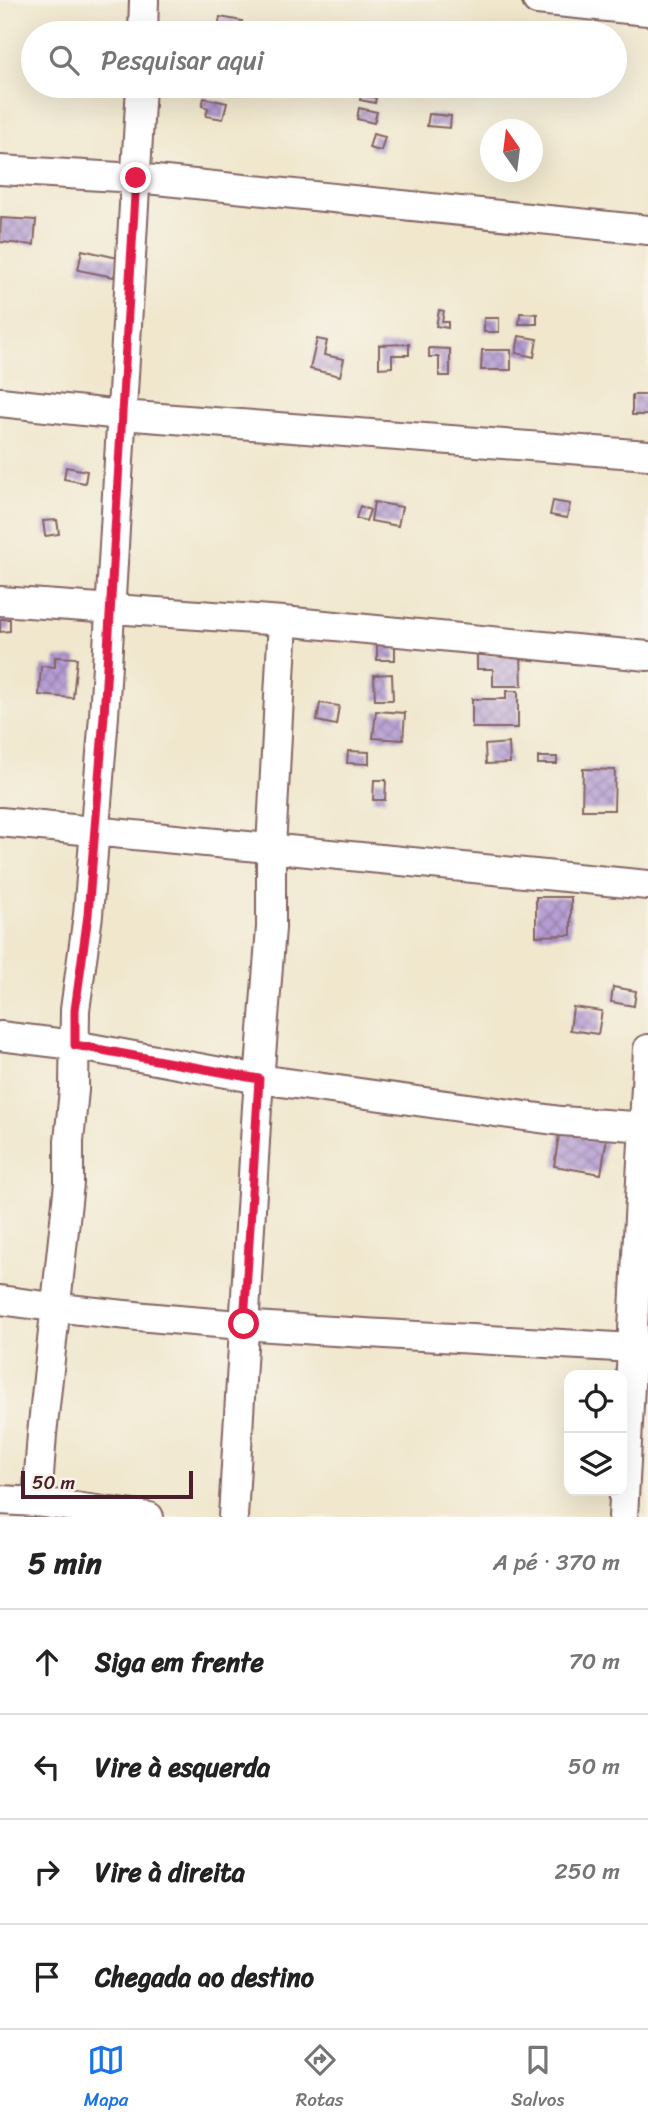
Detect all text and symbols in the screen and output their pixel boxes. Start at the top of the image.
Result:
search box [21,21,627,98]
text: Pesquisar aqui [101,37,264,83]
icon: search [45,41,83,79]
north arrow [480,119,543,182]
route end [120,162,151,193]
route start [228,1308,259,1339]
map controls [564,1370,627,1496]
button: locate [564,1370,627,1433]
button: layers [564,1433,627,1496]
text: 50 m [32,1466,75,1499]
scale bar [21,1468,192,1500]
text: 5 min [28,1536,102,1590]
text: A pé · 370 m [493,1542,620,1583]
text: Siga em frente [95,1639,264,1685]
text: 70 m [569,1641,620,1682]
icon: ahead [28,1643,66,1681]
text: Vire à esquerda [95,1744,270,1790]
text: 50 m [568,1746,620,1787]
icon: left [28,1748,66,1786]
text: Vire à direita [95,1849,245,1895]
text: 250 m [554,1851,620,1892]
icon: right [28,1853,66,1891]
text: Chegada ao destino [95,1954,314,2000]
icon: arrive [28,1958,66,1996]
tab: Mapa [84,2041,128,2116]
tab: Rotas [296,2041,344,2116]
tab: Salvos [511,2041,564,2116]

